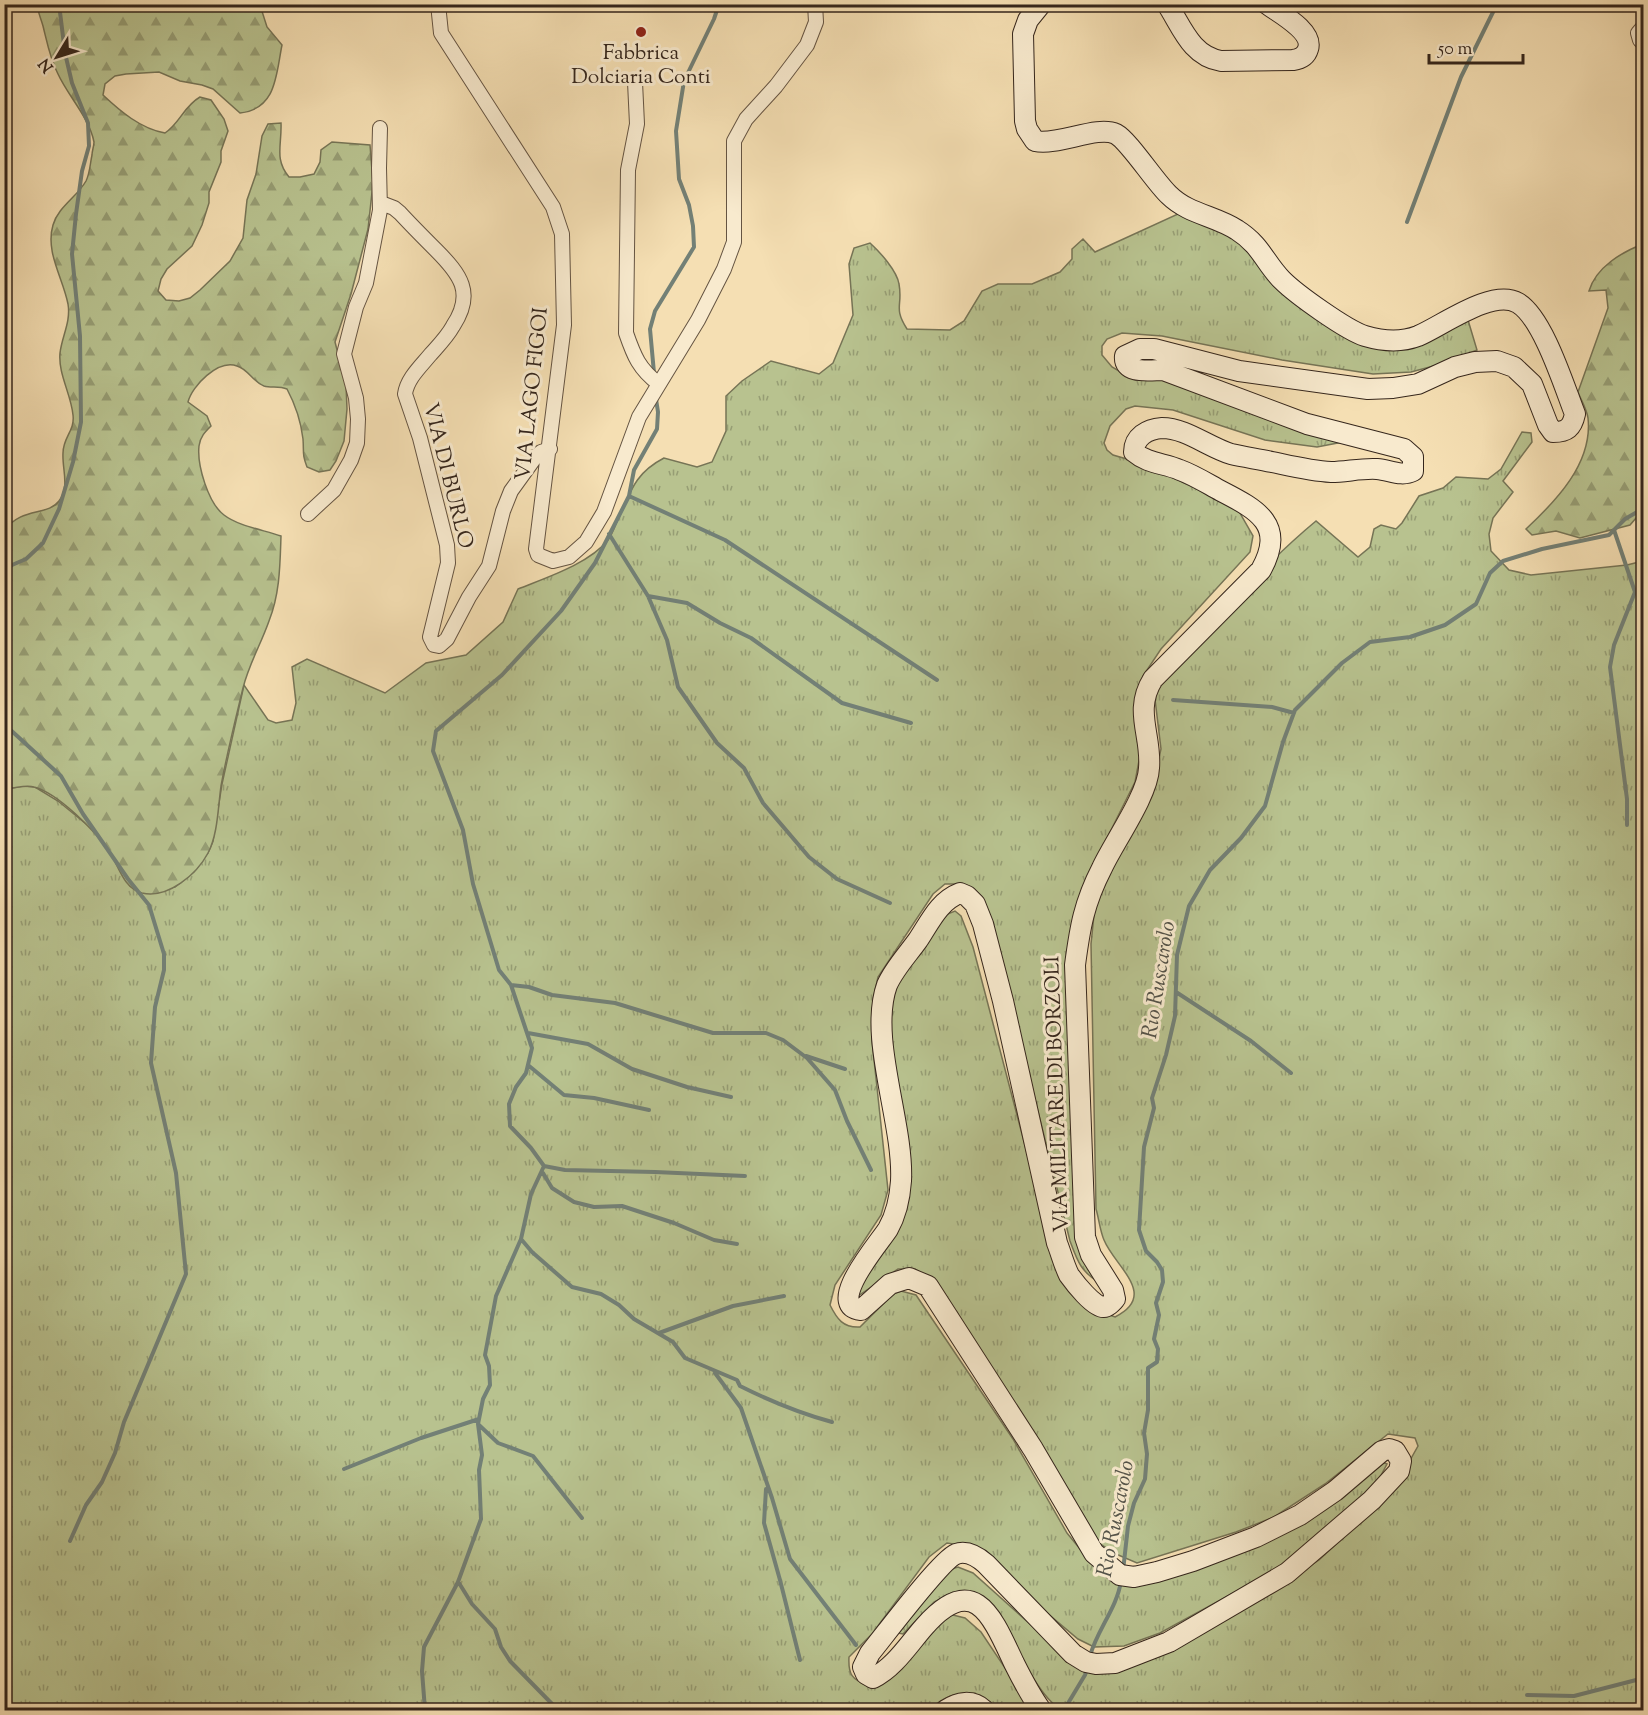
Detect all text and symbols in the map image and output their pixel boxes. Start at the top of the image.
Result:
marker: Fabbrica Dolciaria Conti [634,25,648,39]
north arrow [27,27,87,87]
scale bar [1429,27,1524,65]
text: 50 m [1437,37,1473,63]
place label: Fabbrica Dolciaria Conti [571,39,711,93]
text: N [34,52,60,77]
street label: VIA LAGO FIGOI [509,306,557,482]
street label: VIA DI BURLO [414,400,480,552]
water label: Rio Ruscarolo [1135,919,1185,1041]
street label: VIA MILITARE DI BORZOLI [1038,955,1078,1233]
water label: Rio Ruscarolo [1090,1458,1144,1580]

